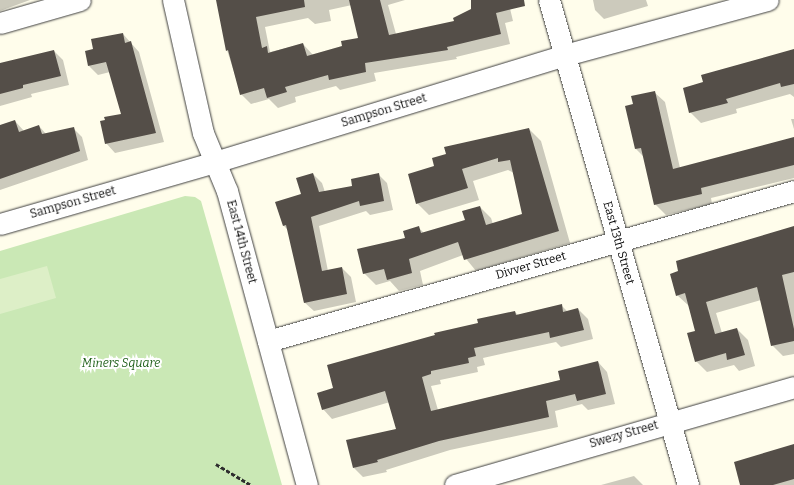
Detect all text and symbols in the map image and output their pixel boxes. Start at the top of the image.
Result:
street label: Sampson Street [340,91,428,131]
street label: Sampson Street [28,184,118,222]
street label: East 14th Street [223,199,259,285]
street label: East 13th Street [599,200,637,286]
street label: Divver Street [494,249,568,283]
park label: Miners Square [82,357,160,371]
street label: Swezy Street [588,418,660,452]

